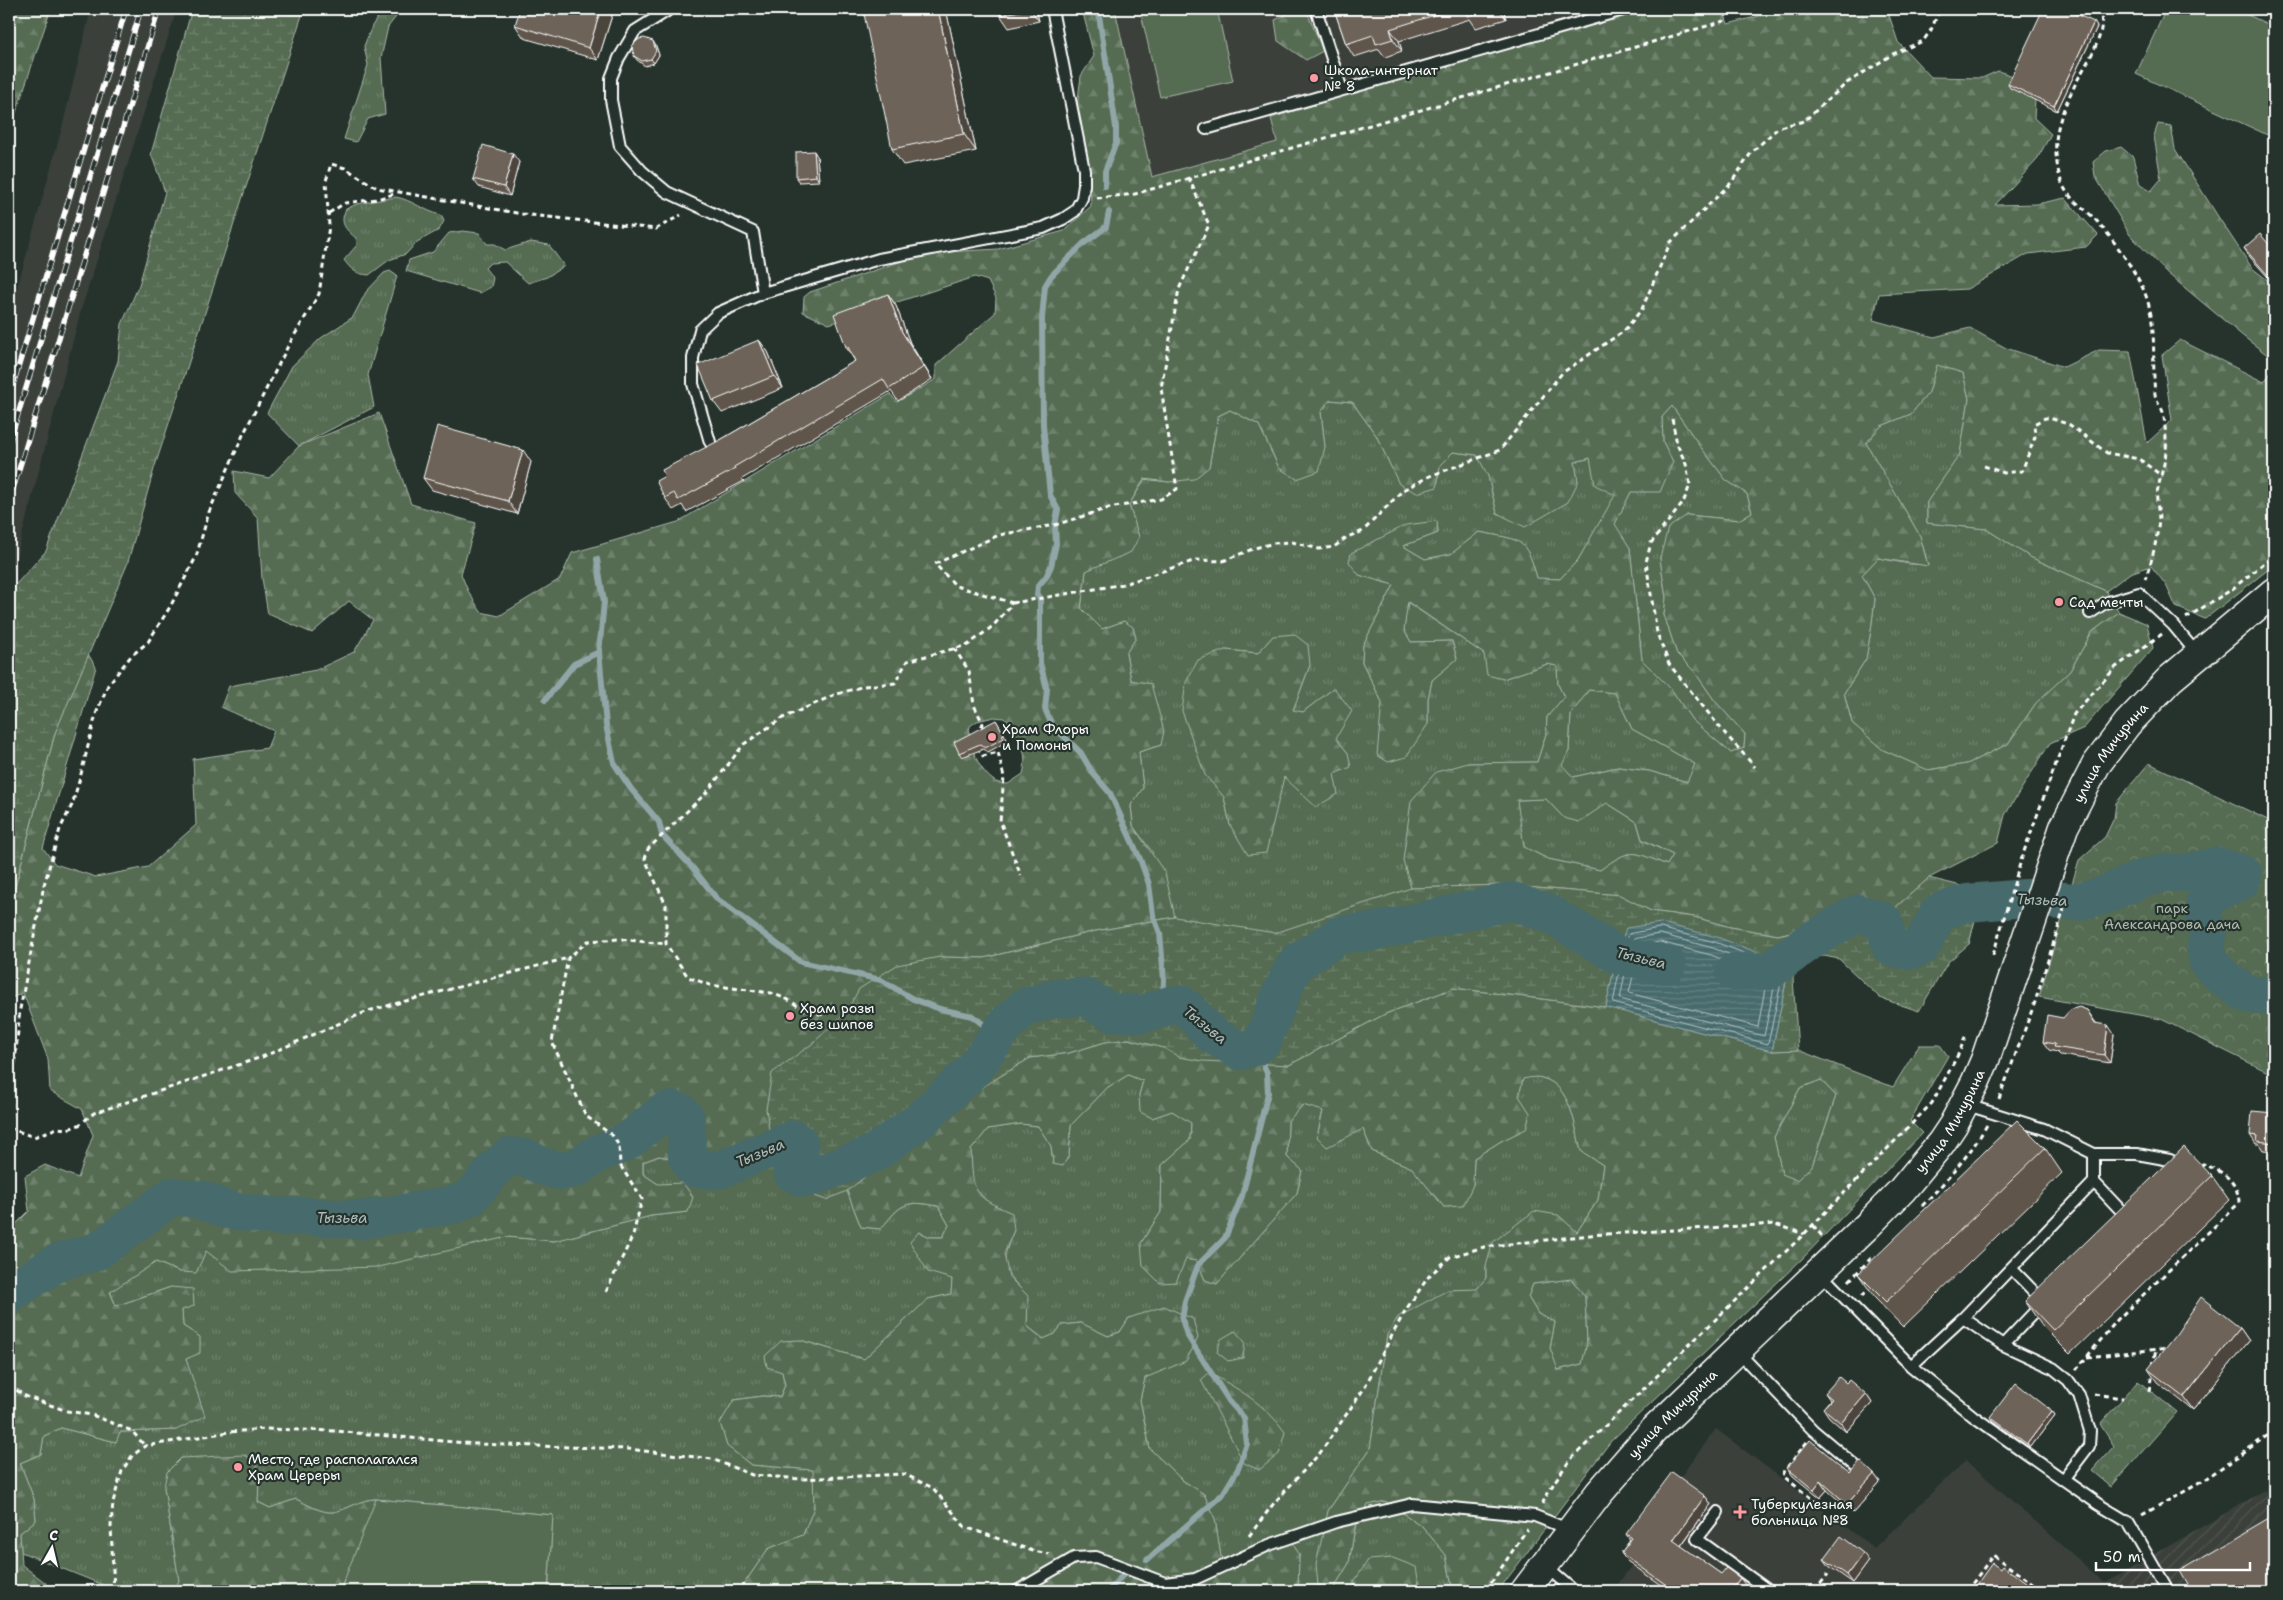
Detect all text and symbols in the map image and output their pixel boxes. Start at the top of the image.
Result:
place label: Школа-интернат № 8 [1324,61,1439,95]
marker: Школа-интернат № 8 [1308,72,1320,84]
place label: Сад мечты [2069,593,2143,611]
marker: Сад мечты [2053,596,2065,608]
street label: улица Мичурина [2069,698,2152,806]
place label: Храм Флоры и Помоны [1002,720,1089,754]
marker: Храм Флоры и Помоны [986,731,998,743]
water label: Тызьва [2016,889,2068,911]
park label: парк Александрова дача [2104,899,2240,933]
water label: Тызьва [1614,942,1668,974]
place label: Храм розы без шипов [800,999,874,1033]
water label: Тызьва [1179,1001,1231,1049]
marker: Храм розы без шипов [784,1010,796,1022]
street label: улица Мичурина [1911,1066,1989,1177]
water label: Тызьва [733,1134,787,1172]
water label: Тызьва [316,1208,368,1228]
street label: улица Мичурина [1624,1365,1721,1462]
place label: Место, где располагался Храм Цереры [248,1450,418,1484]
marker: Место, где располагался Храм Цереры [232,1461,244,1473]
place label: Туберкулезная больница №8 [1751,1495,1853,1529]
marker: Туберкулезная больница №8 [1733,1505,1747,1519]
north arrow [28,1522,78,1572]
text: С [48,1526,59,1545]
scale bar [2096,1540,2249,1572]
text: 50 m [2103,1547,2141,1567]

